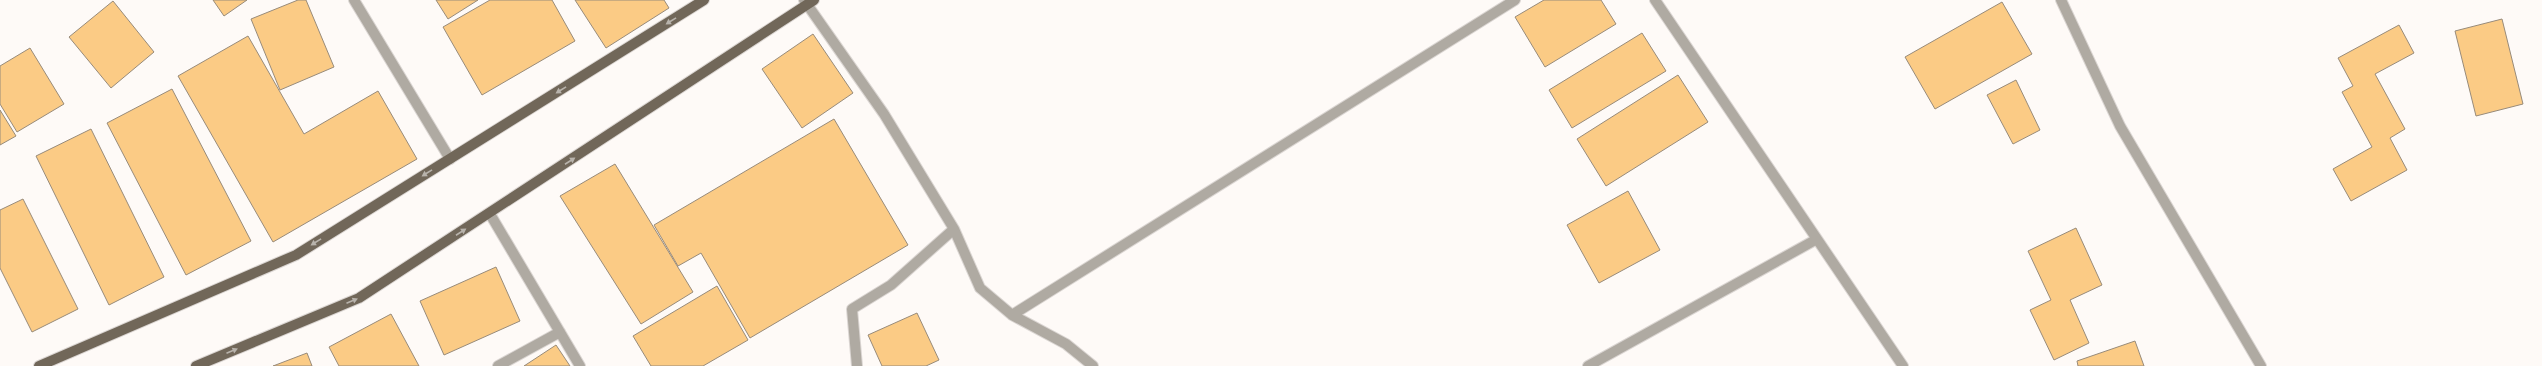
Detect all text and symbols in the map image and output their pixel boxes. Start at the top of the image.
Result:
one-way arrow [665,17,677,24]
one-way arrow [555,86,567,93]
one-way arrow [565,157,576,165]
one-way arrow [421,170,433,177]
one-way arrow [456,228,467,236]
one-way arrow [311,238,321,246]
one-way arrow [346,298,357,304]
one-way arrow [226,348,237,354]

